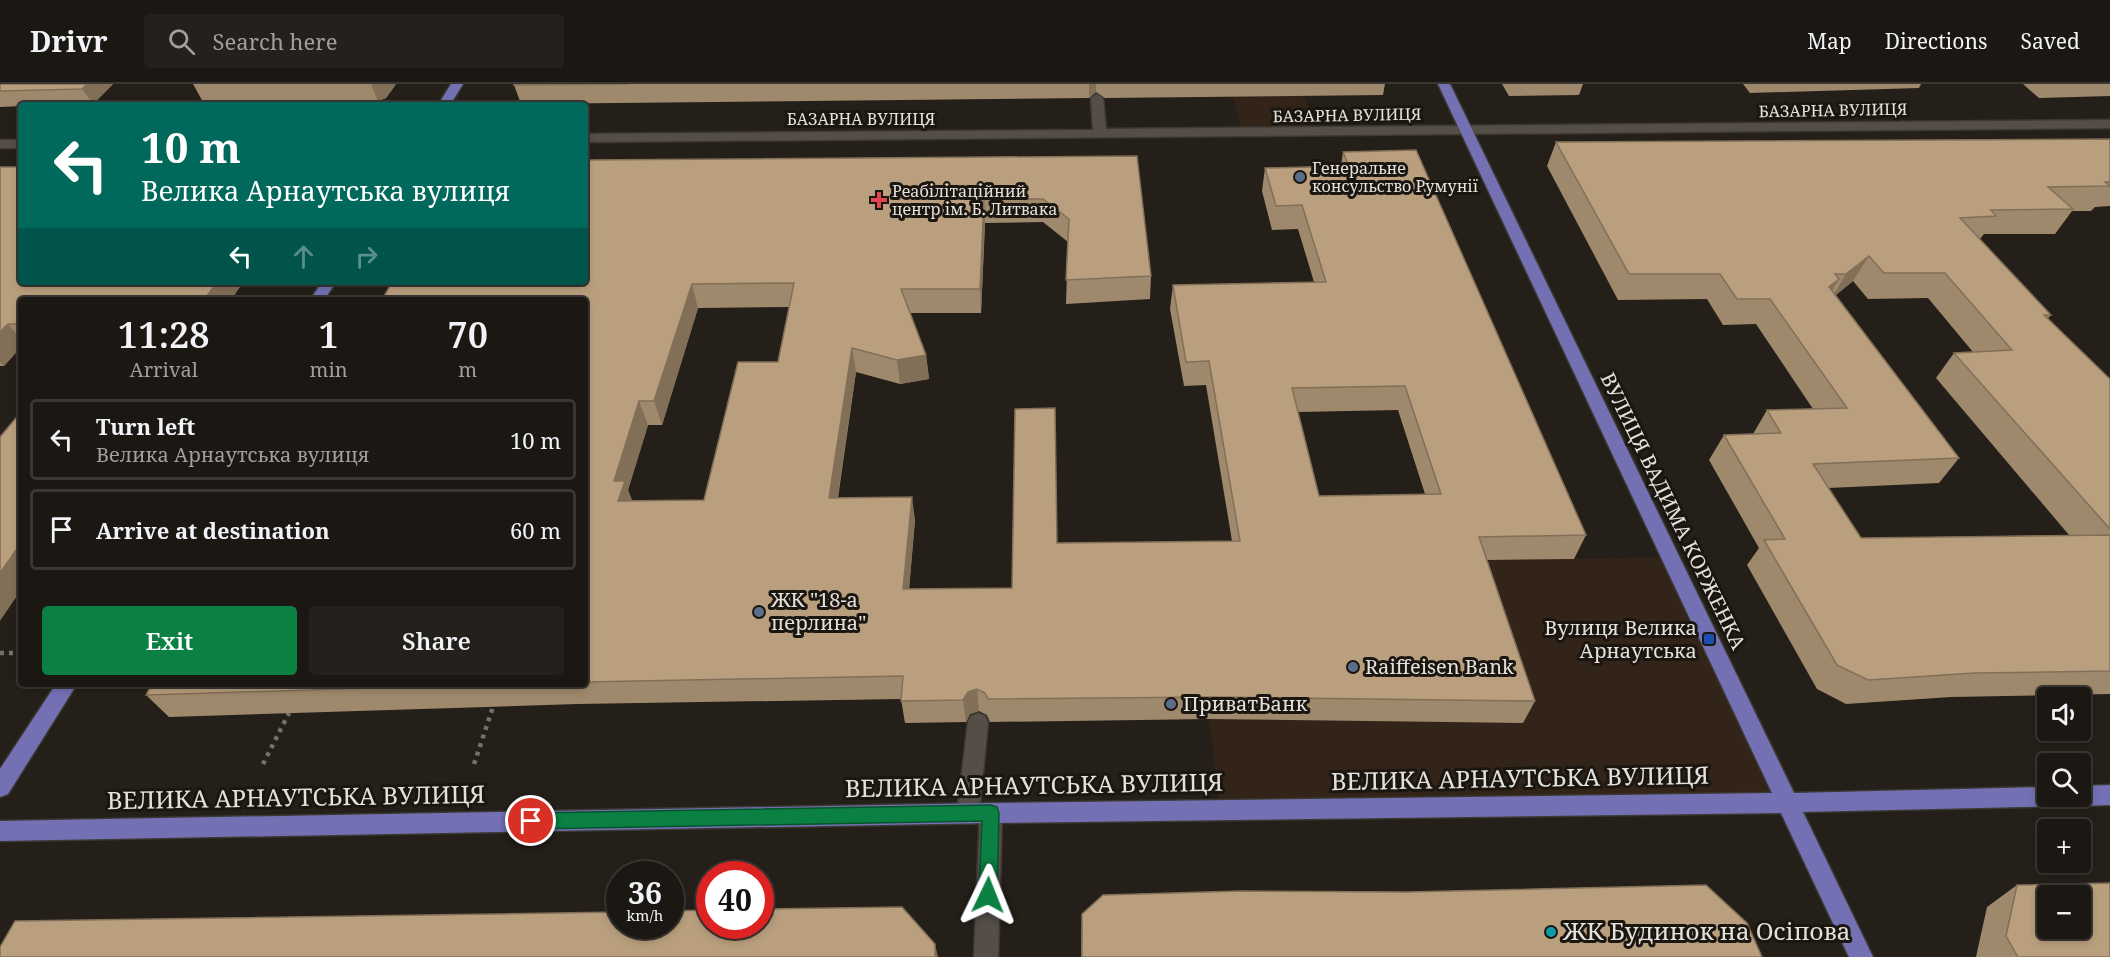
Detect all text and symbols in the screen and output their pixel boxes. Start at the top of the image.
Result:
search box [144,14,564,68]
text: Drivr [30,22,108,60]
icon: search [165,25,198,58]
text: Search here [213,26,337,56]
text: Map [1807,27,1852,55]
text: Directions [1885,27,1987,55]
text: Saved [2020,27,2080,55]
street label: БАЗАРНА ВУЛИЦЯ [1758,98,1908,122]
street label: БАЗАРНА ВУЛИЦЯ [1272,103,1422,127]
street label: БАЗАРНА ВУЛИЦЯ [787,108,935,130]
text: 10 m [141,118,241,175]
icon: left [42,126,120,204]
place label: Генеральне консульство Румунії [1312,157,1479,197]
marker: Генеральне консульство Румунії [1293,170,1307,184]
text: Велика Арнаутська вулиця [141,172,510,209]
place label: Реабілітаційний центр ім. Б. Литвака [892,180,1057,220]
marker: Реабілітаційний центр ім. Б. Литвака [870,191,888,209]
icon: left [224,240,257,273]
icon: ahead [287,240,320,273]
icon: right [350,240,383,273]
text: 11:28 [118,310,210,359]
text: 1 [318,310,339,359]
text: 70 [448,310,488,359]
text: Arrival [130,356,198,383]
text: min [309,356,348,383]
text: m [458,356,477,383]
street label: ВУЛИЦЯ ВАДИМА КОРЖЕНКА [1594,368,1753,655]
text: Turn left [96,411,195,441]
icon: left [45,423,78,456]
text: 10 m [510,425,561,455]
text: Велика Арнаутська вулиця [96,441,369,468]
icon: arrive [45,513,78,546]
text: Arrive at destination [96,515,330,545]
text: 60 m [510,515,561,545]
place label: ЖК "18-а перлина" [770,586,866,636]
marker: ЖК "18-а перлина" [752,605,766,619]
button: Exit [42,606,297,675]
button: Share [309,606,564,675]
place label: Вулиця Велика Арнаутська [1544,614,1697,664]
marker: Вулиця Велика Арнаутська [1702,632,1716,646]
place label: Raiffeisen Bank [1365,653,1514,680]
marker: Raiffeisen Bank [1346,660,1360,674]
map controls [2037,687,2091,939]
button: sound [2037,687,2091,741]
place label: ПриватБанк [1183,690,1307,717]
marker: ПриватБанк [1164,697,1178,711]
button: search [2037,753,2091,807]
street label: ВЕЛИКА АРНАУТСЬКА ВУЛИЦЯ [1330,758,1709,797]
street label: ВЕЛИКА АРНАУТСЬКА ВУЛИЦЯ [844,765,1223,804]
street label: ВЕЛИКА АРНАУТСЬКА ВУЛИЦЯ [106,777,485,816]
pin [505,795,556,846]
icon: arrive [514,804,547,837]
button: + [2037,819,2091,873]
speed limit sign: 40 [696,861,774,939]
position arrow [956,863,1020,927]
text: 36 [628,872,662,913]
button: − [2037,885,2091,939]
text: km/h [627,905,663,925]
place label: ЖК Будинок на Осіпова [1562,914,1850,947]
marker: ЖК Будинок на Осіпова [1544,925,1558,939]

